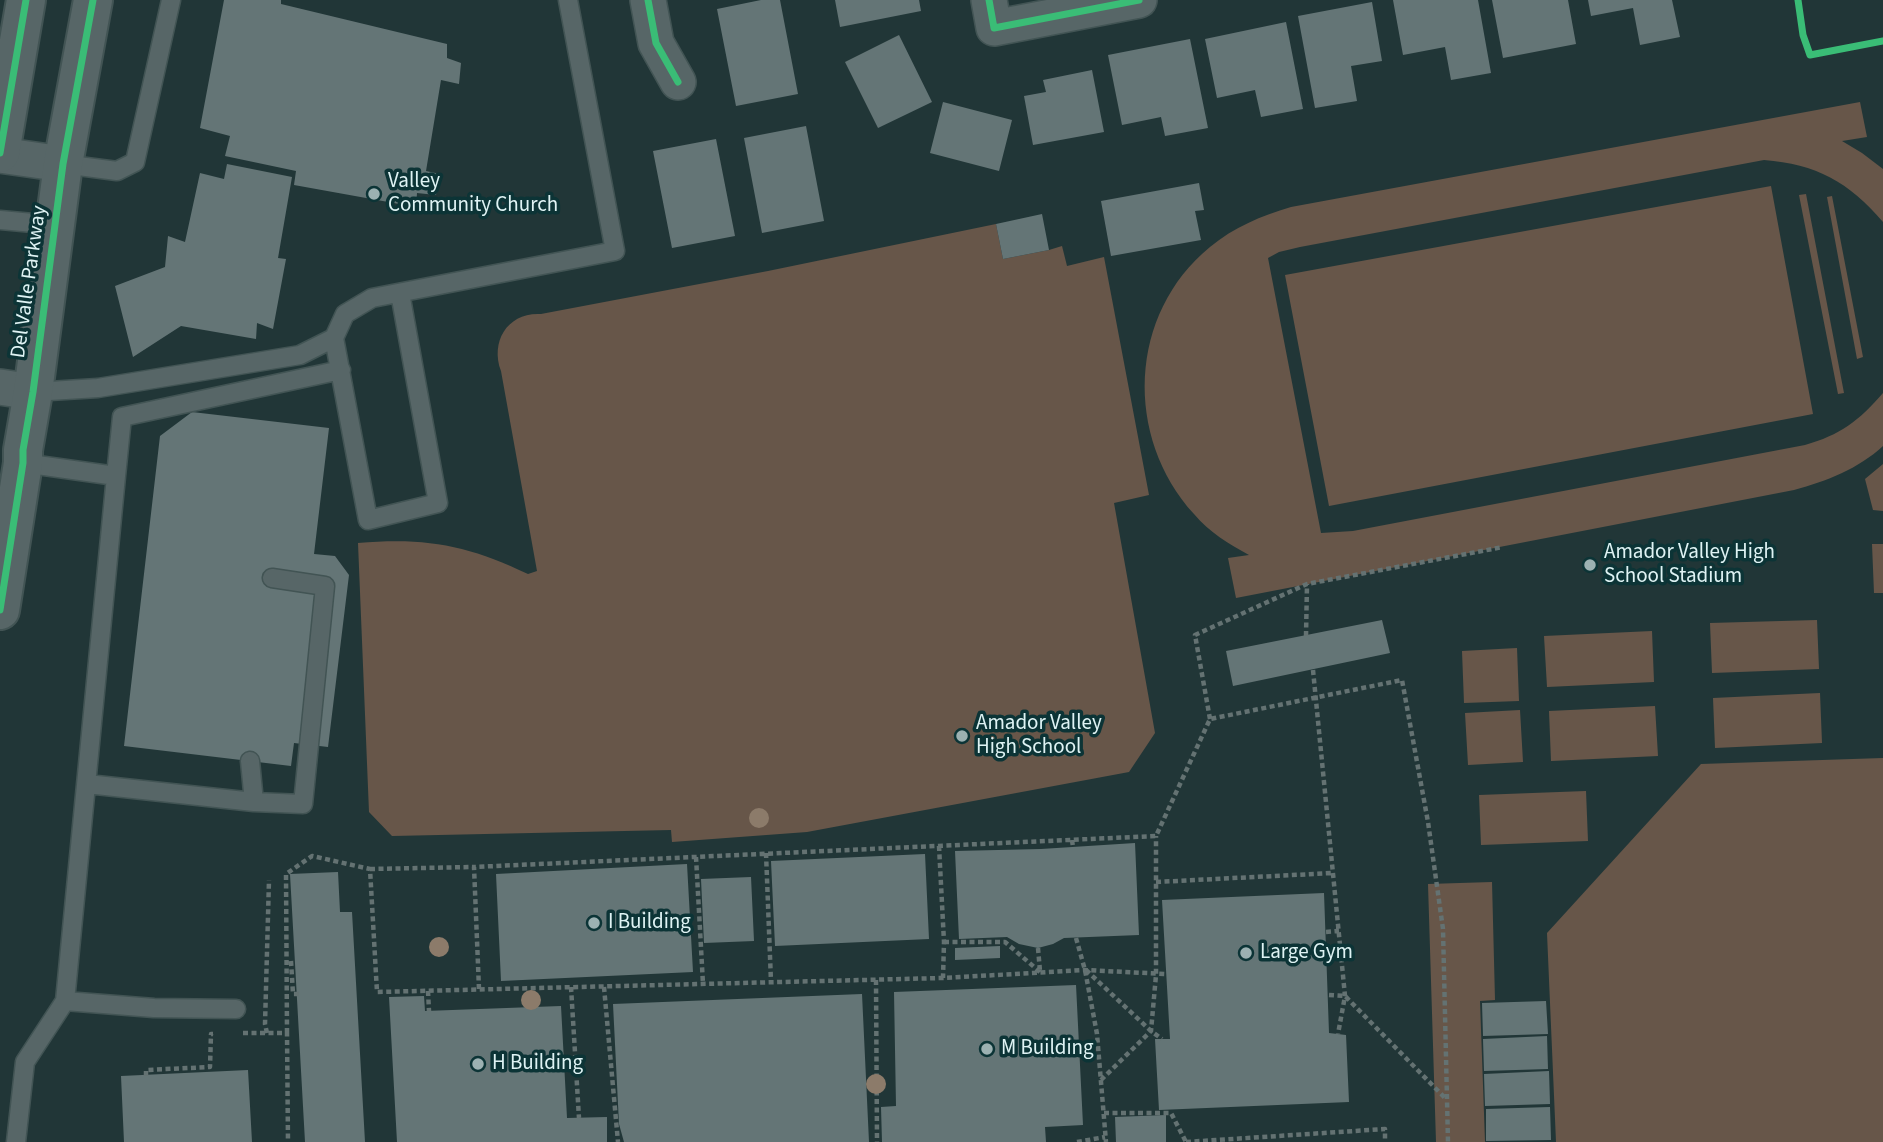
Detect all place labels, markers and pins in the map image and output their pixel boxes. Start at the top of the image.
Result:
place label: Valley Community Church [388,169,558,219]
marker: Valley Community Church [366,186,382,202]
place label: Amador Valley High School Stadium [1604,540,1775,590]
marker: Amador Valley High School Stadium [1582,557,1598,573]
place label: Amador Valley High School [976,711,1102,761]
marker: Amador Valley High School [954,728,970,744]
place label: I Building [608,910,691,936]
marker: I Building [586,915,602,931]
place label: Large Gym [1260,940,1353,966]
marker: Large Gym [1238,945,1254,961]
place label: M Building [1001,1036,1094,1062]
marker: M Building [979,1041,995,1057]
place label: H Building [492,1051,583,1077]
marker: H Building [470,1056,486,1072]

